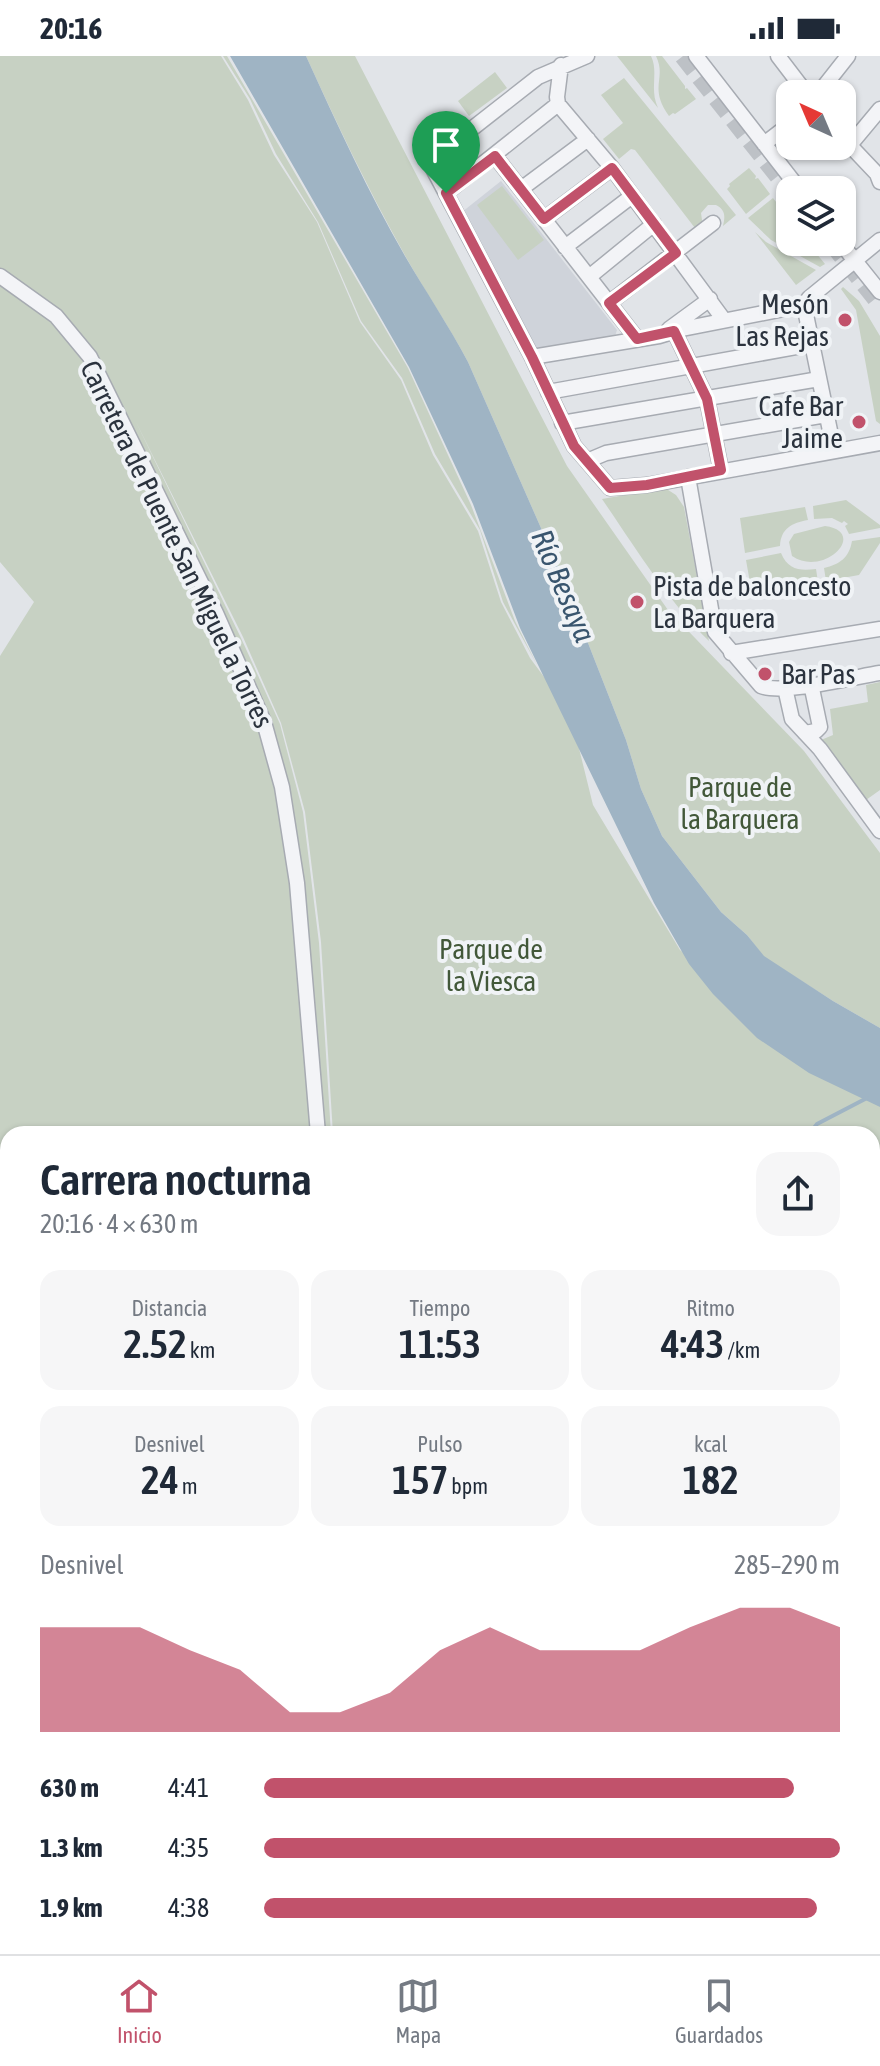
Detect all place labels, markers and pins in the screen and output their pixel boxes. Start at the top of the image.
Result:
pin [412,111,480,193]
place label: Mesón Las Rejas [735,288,829,352]
marker: Mesón Las Rejas [836,311,854,329]
place label: Cafe Bar Jaime [759,390,844,454]
marker: Cafe Bar Jaime [850,413,868,431]
place label: Pista de baloncesto La Barquera [653,570,851,634]
marker: Pista de baloncesto La Barquera [628,593,646,611]
place label: Bar Pas [781,658,855,690]
marker: Bar Pas [756,665,774,683]

